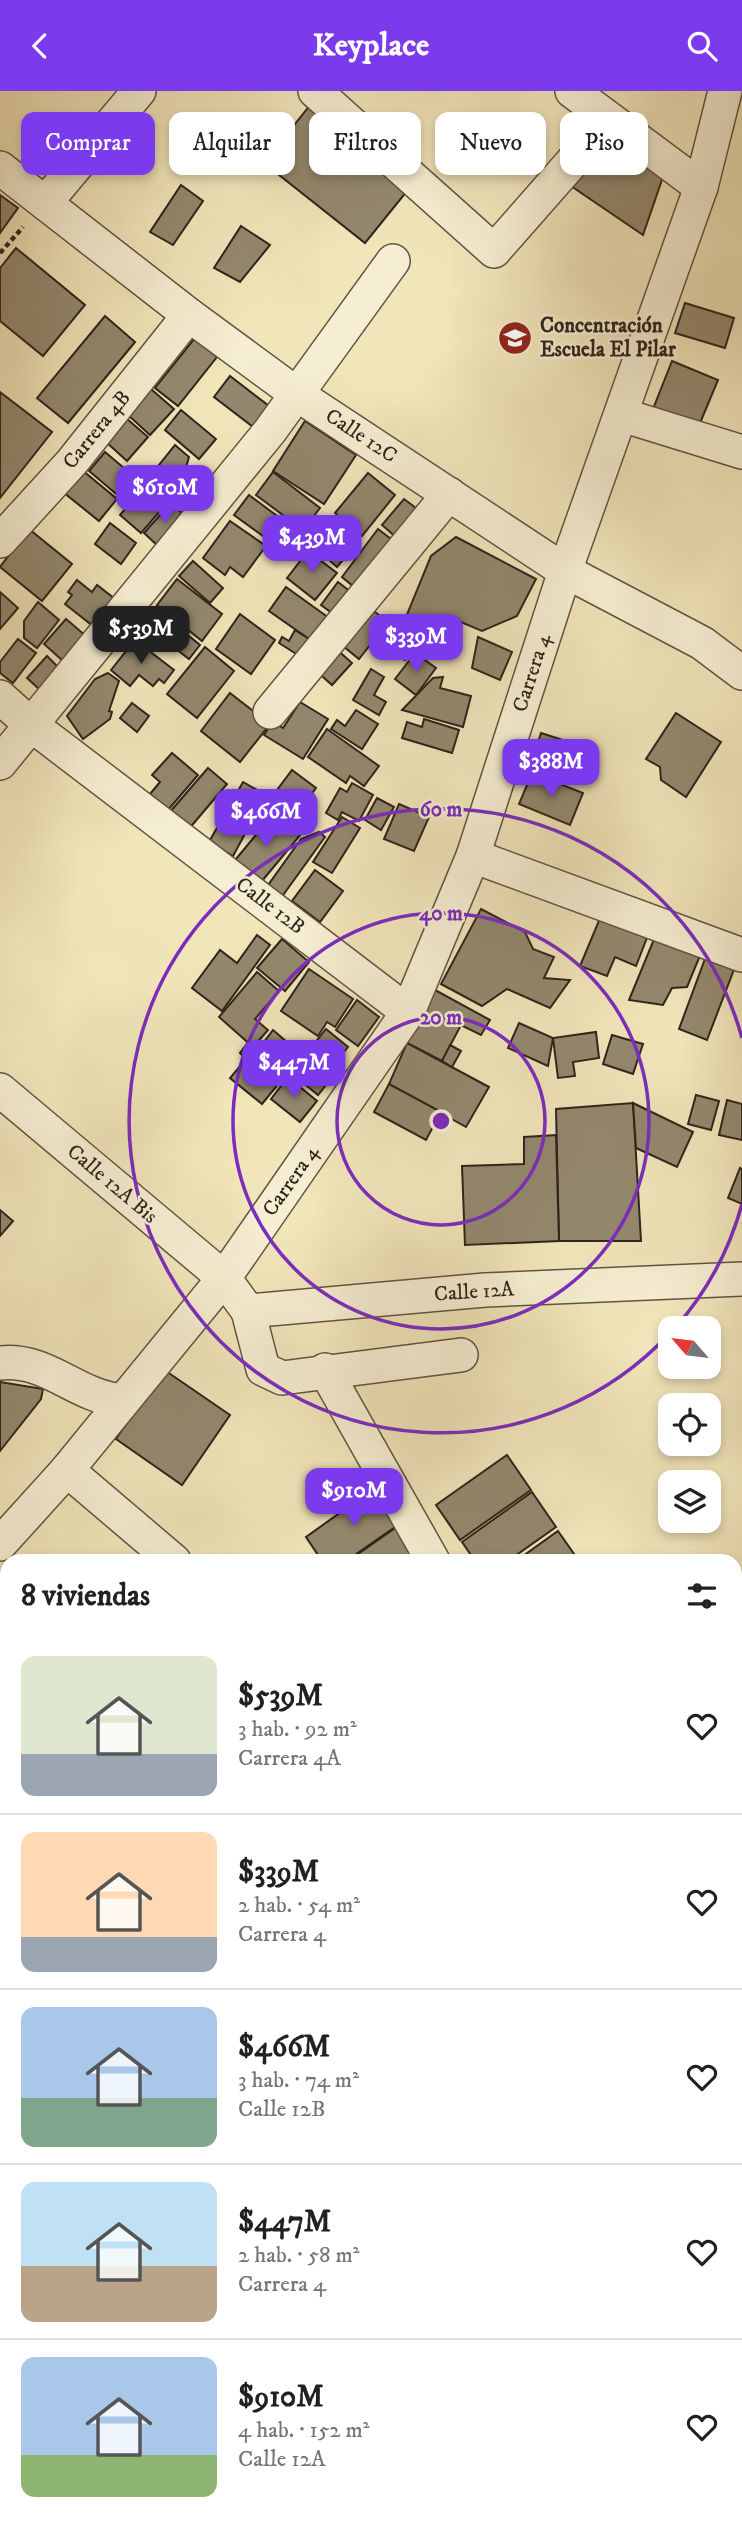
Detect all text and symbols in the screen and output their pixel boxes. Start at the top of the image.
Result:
text: Keyplace [313,26,429,66]
icon: back [21,27,59,65]
icon: search [683,27,721,65]
chip: Comprar [21,112,155,175]
chip: Alquilar [169,112,295,175]
chip: Filtros [309,112,421,175]
chip: Nuevo [435,112,546,175]
chip: Piso [560,112,648,175]
place label: Concentración Escuela El Pilar [540,313,677,363]
school or university icon: Concentración Escuela El Pilar [496,319,534,357]
street label: Carrera 4B [57,385,137,475]
street label: Calle 12C [320,403,402,469]
pin: $610M [116,465,214,525]
text: $610M [132,473,198,502]
pin: $439M [263,515,361,575]
text: $439M [279,523,345,552]
pin: $539M [92,607,190,666]
text: $539M [108,614,174,643]
pin: $339M [367,615,465,674]
text: $339M [385,622,447,651]
street label: Carrera 4 [507,630,557,715]
pin: $388M [502,739,600,799]
text: $388M [518,747,584,776]
pin: $466M [217,789,315,849]
text: $466M [231,797,301,826]
text: 60 m [420,797,462,823]
street label: Calle 12B [230,872,310,940]
text: 40 m [419,901,463,927]
text: 20 m [420,1005,462,1031]
pin: $447M [245,1041,343,1100]
text: $447M [258,1048,330,1077]
centre of rings [429,1109,453,1133]
street label: Calle 12A Bis [61,1139,163,1229]
street label: Carrera 4 [257,1140,325,1221]
street label: Calle 12A [433,1276,515,1308]
north arrow [658,1316,721,1379]
map controls [658,1316,721,1533]
button: locate [658,1393,721,1456]
pin: $910M [305,1469,403,1528]
button: layers [658,1470,721,1533]
text: $910M [321,1476,387,1505]
icon: filters [683,1577,721,1615]
text: 8 viviendas [21,1578,150,1615]
text: $539M [238,1678,323,1715]
icon: home [77,1684,161,1768]
icon: heart [683,1707,721,1745]
text: 3 hab. · 92 m² [238,1715,357,1744]
text: Carrera 4A [238,1744,341,1773]
text: $339M [238,1854,319,1891]
icon: home [77,1860,161,1944]
icon: heart [683,1883,721,1921]
text: 2 hab. · 54 m² [238,1891,360,1920]
text: Carrera 4 [238,1920,326,1949]
text: $466M [238,2029,330,2066]
icon: home [77,2035,161,2119]
icon: heart [683,2058,721,2096]
text: 3 hab. · 74 m² [238,2066,359,2095]
text: Calle 12B [238,2095,326,2124]
text: $447M [238,2204,331,2241]
icon: home [77,2210,161,2294]
icon: heart [683,2233,721,2271]
text: 2 hab. · 58 m² [238,2241,360,2270]
text: Carrera 4 [238,2270,326,2299]
text: $910M [238,2379,324,2416]
icon: home [77,2385,161,2469]
icon: heart [683,2408,721,2446]
text: 4 hab. · 152 m² [238,2416,370,2445]
text: Calle 12A [238,2445,326,2474]

